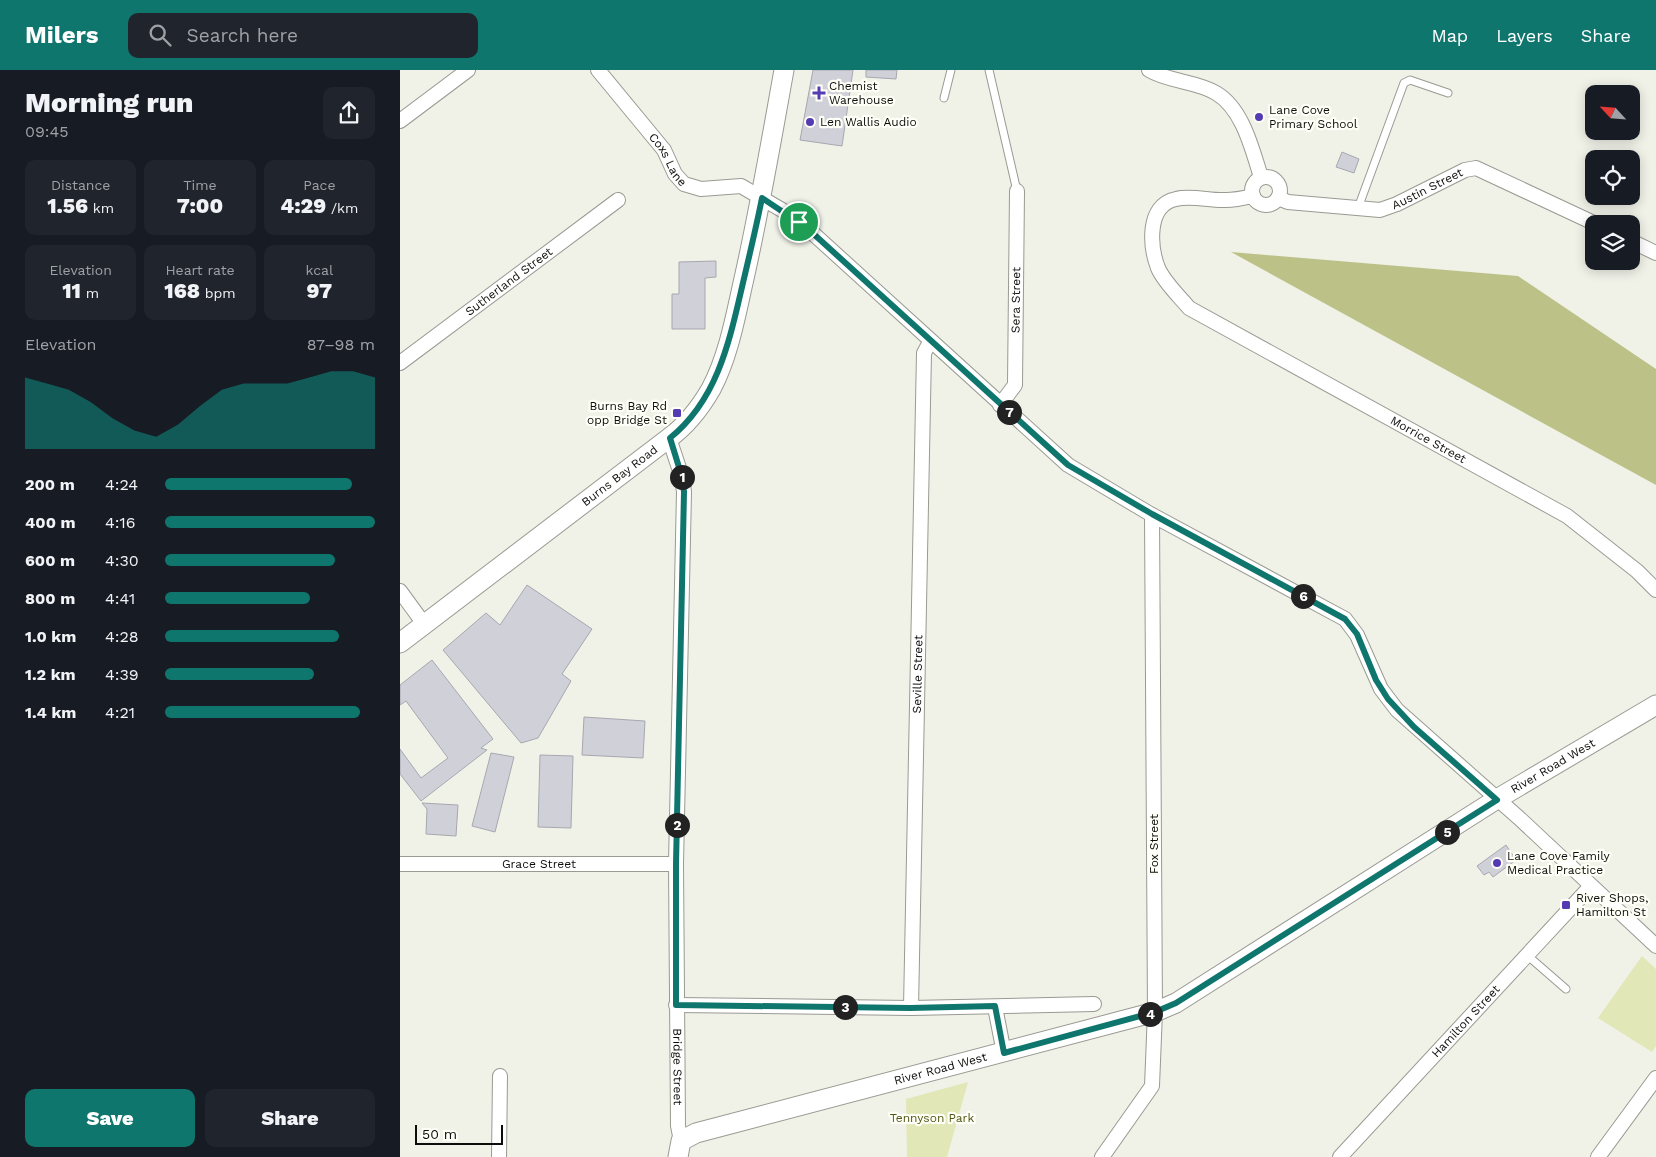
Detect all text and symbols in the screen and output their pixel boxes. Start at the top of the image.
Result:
search box [128,13,478,58]
text: Milers [25,21,98,49]
icon: search [146,21,174,49]
text: Search here [186,24,298,47]
text: Map [1431,25,1468,46]
text: Layers [1496,25,1553,46]
text: Share [1581,25,1631,46]
place label: Chemist Warehouse [829,79,894,107]
north arrow [1585,85,1640,140]
map controls [1585,85,1640,270]
text: Morning run [25,86,193,119]
button: share [323,87,375,139]
marker: Chemist Warehouse [813,87,825,99]
place label: Lane Cove Primary School [1269,103,1358,131]
marker: Lane Cove Primary School [1253,111,1265,123]
place label: Len Wallis Audio [820,115,917,129]
marker: Len Wallis Audio [804,116,816,128]
text: 09:45 [25,122,69,141]
street label: Coxs Lane [646,130,690,189]
button: locate [1585,150,1640,205]
street label: Austin Street [1390,165,1465,212]
text: Distance [51,177,110,193]
text: Time [183,177,217,193]
text: Pace [303,177,336,193]
text: 1.56 [47,193,88,218]
text: 7:00 [177,193,223,218]
text: 4:29 [280,193,326,218]
text: km [88,200,114,216]
text: /km [326,200,358,216]
pin [778,201,820,243]
icon: arrive [785,208,813,236]
button: layers [1585,215,1640,270]
street label: Sutherland Street [463,244,555,319]
text: Elevation [49,262,112,278]
text: Heart rate [165,262,235,278]
text: kcal [305,262,333,278]
street label: Sera Street [1009,267,1023,333]
text: 11 [62,278,81,303]
text: 168 [164,278,200,303]
text: 97 [307,278,332,303]
text: m [81,285,99,301]
text: bpm [200,285,236,301]
text: Elevation [25,335,96,354]
text: 87–98 m [307,335,375,354]
place label: Burns Bay Rd opp Bridge St [587,399,667,427]
pin: 7 [996,400,1022,424]
text: 7 [1005,404,1014,420]
marker: Burns Bay Rd opp Bridge St [671,407,683,419]
street label: Morrice Street [1388,413,1469,466]
street label: Burns Bay Road [579,442,660,509]
pin: 1 [670,464,694,490]
text: 1 [679,469,686,485]
text: 200 m [25,475,75,494]
text: 4:24 [105,475,138,494]
text: 400 m [25,513,76,532]
text: 4:16 [105,513,135,532]
text: 600 m [25,551,75,570]
text: 4:30 [105,551,139,570]
pin: 6 [1290,584,1316,608]
text: 6 [1299,588,1308,604]
text: 800 m [25,589,75,608]
text: 4:41 [105,589,135,608]
text: 1.0 km [25,627,76,646]
text: 4:28 [105,627,139,646]
street label: Seville Street [910,635,925,713]
text: 1.2 km [25,665,76,684]
text: 4:39 [105,665,139,684]
text: 1.4 km [25,703,76,722]
text: 4:21 [105,703,135,722]
street label: River Road West [1508,736,1598,796]
pin: 2 [664,812,690,838]
street label: Fox Street [1147,814,1161,874]
text: 2 [673,817,682,833]
pin: 5 [1434,820,1460,844]
text: 5 [1443,824,1452,840]
place label: Lane Cove Family Medical Practice [1507,849,1611,877]
street label: Grace Street [502,857,576,871]
marker: Lane Cove Family Medical Practice [1491,857,1503,869]
place label: River Shops, Hamilton St [1576,891,1648,919]
marker: River Shops, Hamilton St [1560,899,1572,911]
street label: Hamilton Street [1429,982,1503,1060]
pin: 3 [832,994,858,1020]
text: 3 [841,999,850,1015]
pin: 4 [1138,1002,1162,1026]
text: 4 [1146,1006,1155,1022]
street label: Bridge Street [670,1028,685,1105]
street label: River Road West [892,1050,988,1088]
button: Save [25,1089,195,1147]
button: Share [205,1089,375,1147]
park label: Tennyson Park [890,1111,974,1125]
scale bar [415,1122,502,1145]
text: 50 m [422,1126,457,1142]

